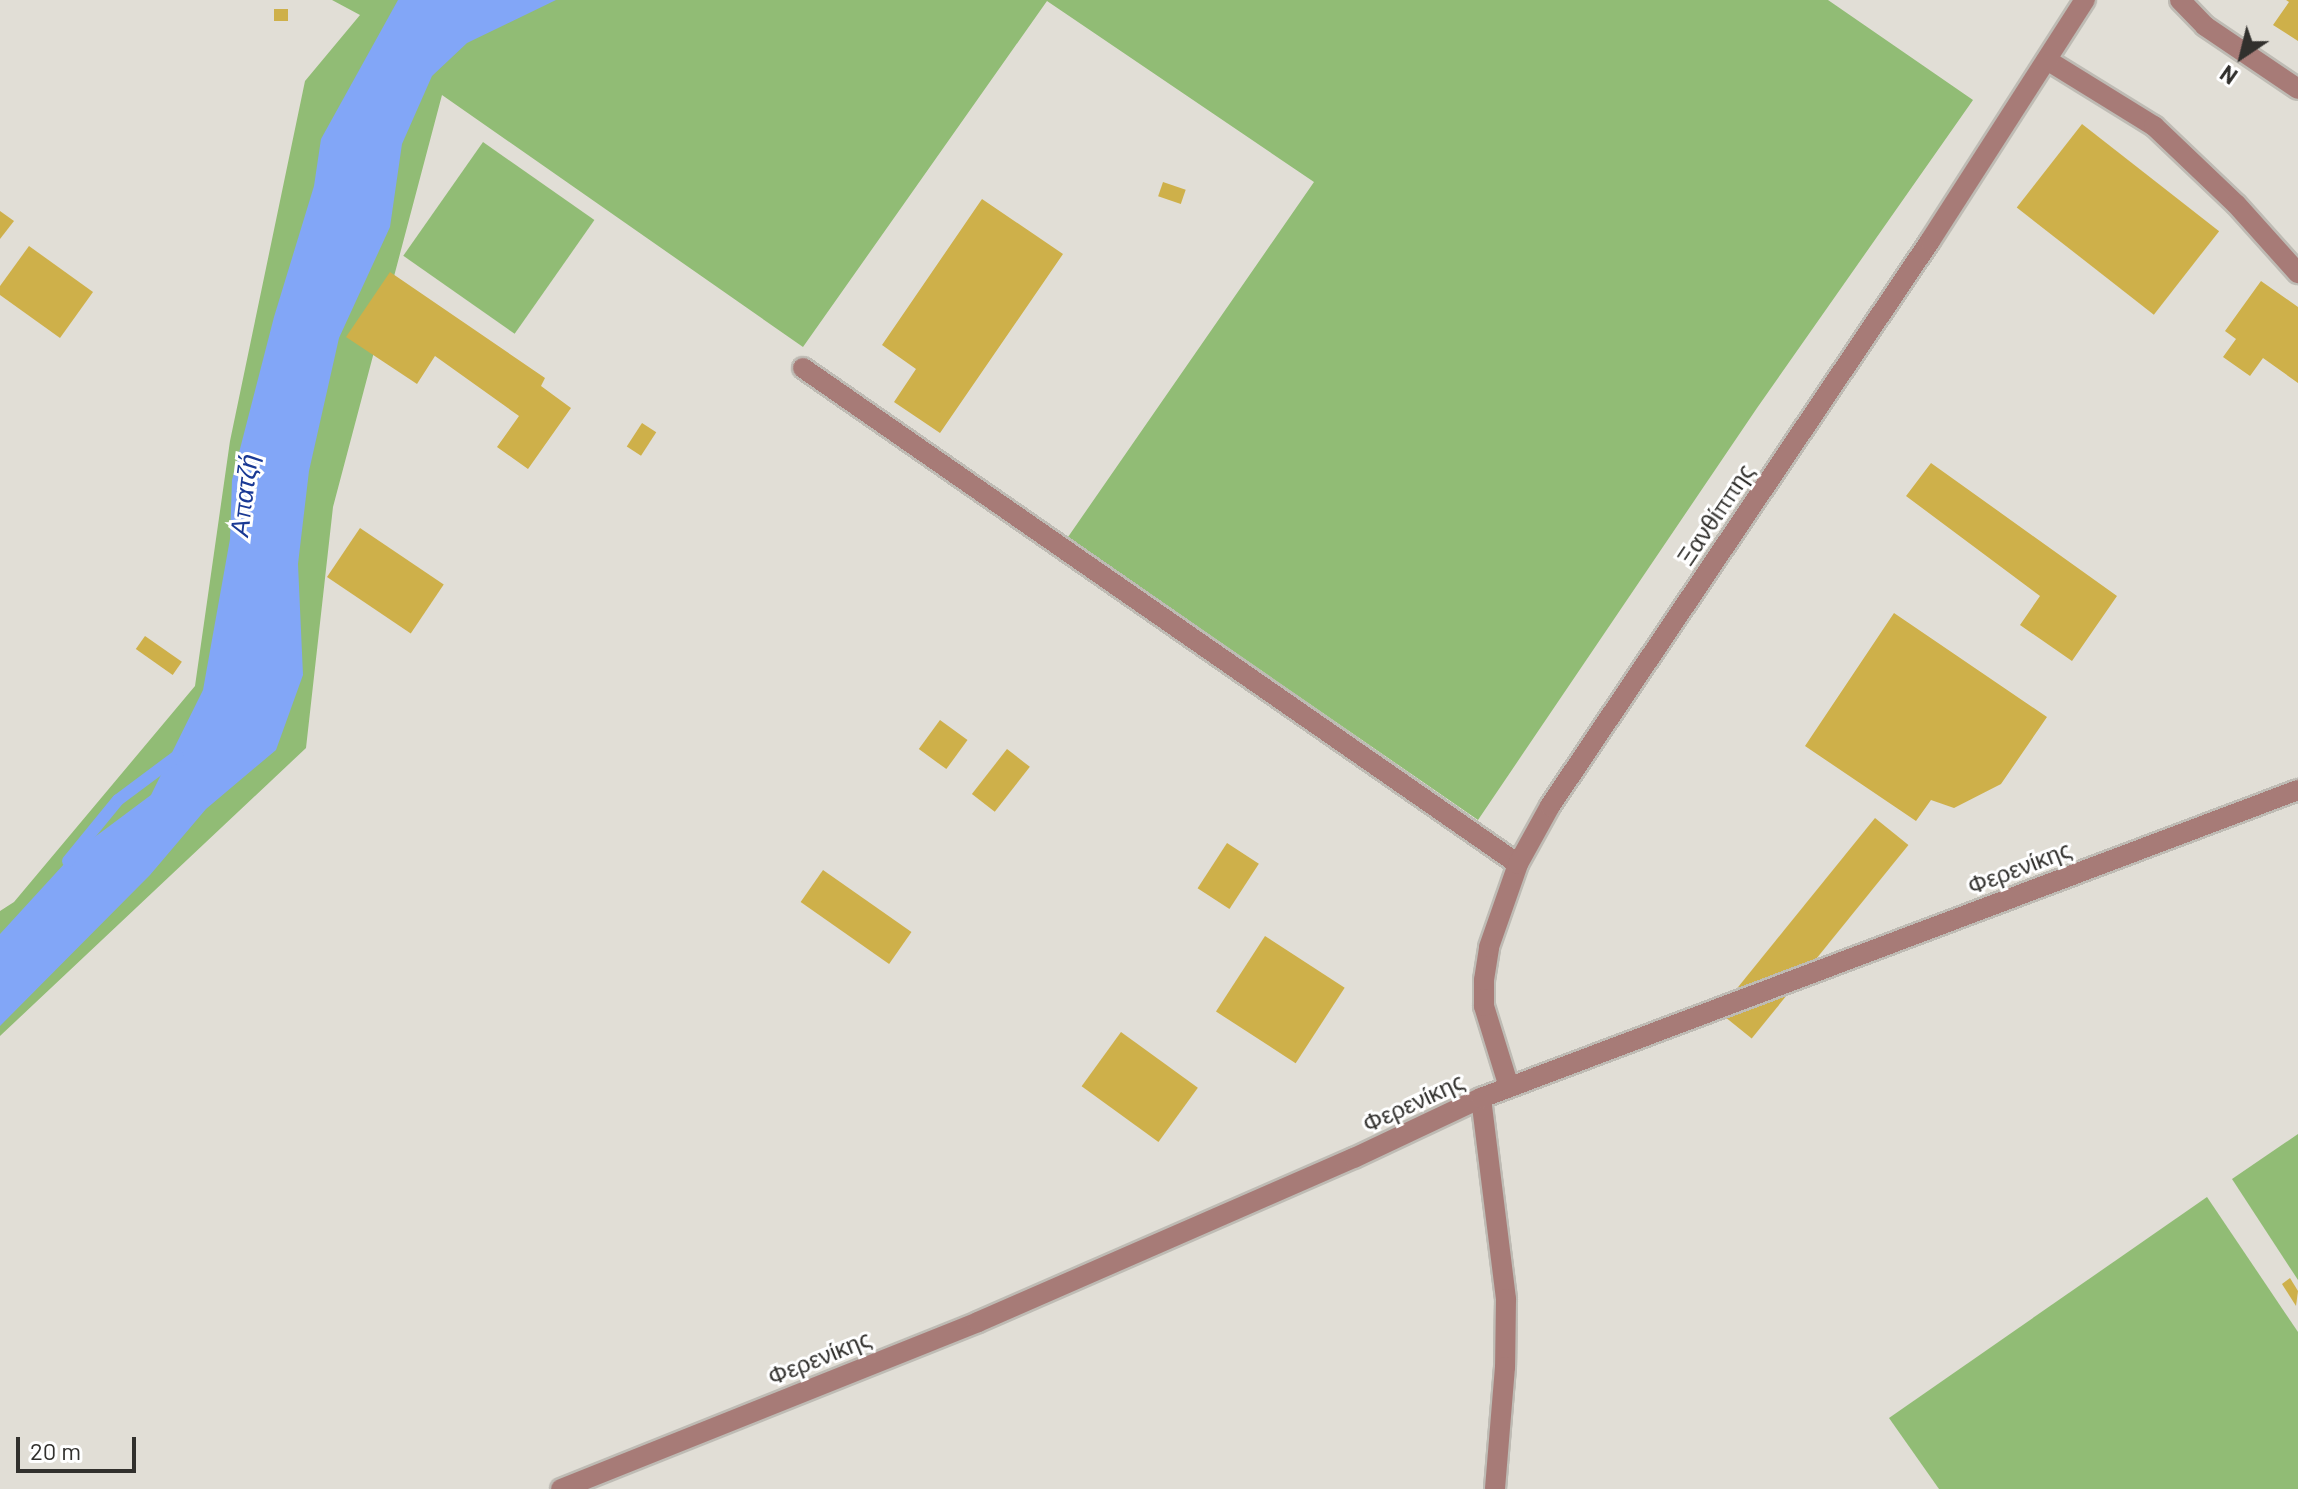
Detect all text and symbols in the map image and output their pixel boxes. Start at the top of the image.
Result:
north arrow [2202,16,2282,96]
text: N [2215,61,2242,91]
water label: Απατζή [222,452,264,538]
street label: Ξανθίππης [1671,458,1759,570]
street label: Φερενίκης [1963,834,2075,900]
street label: Φερενίκης [1358,1066,1468,1138]
street label: Φερενίκης [763,1323,875,1391]
scale bar [20,1421,140,1471]
text: 20 m [30,1436,81,1465]

